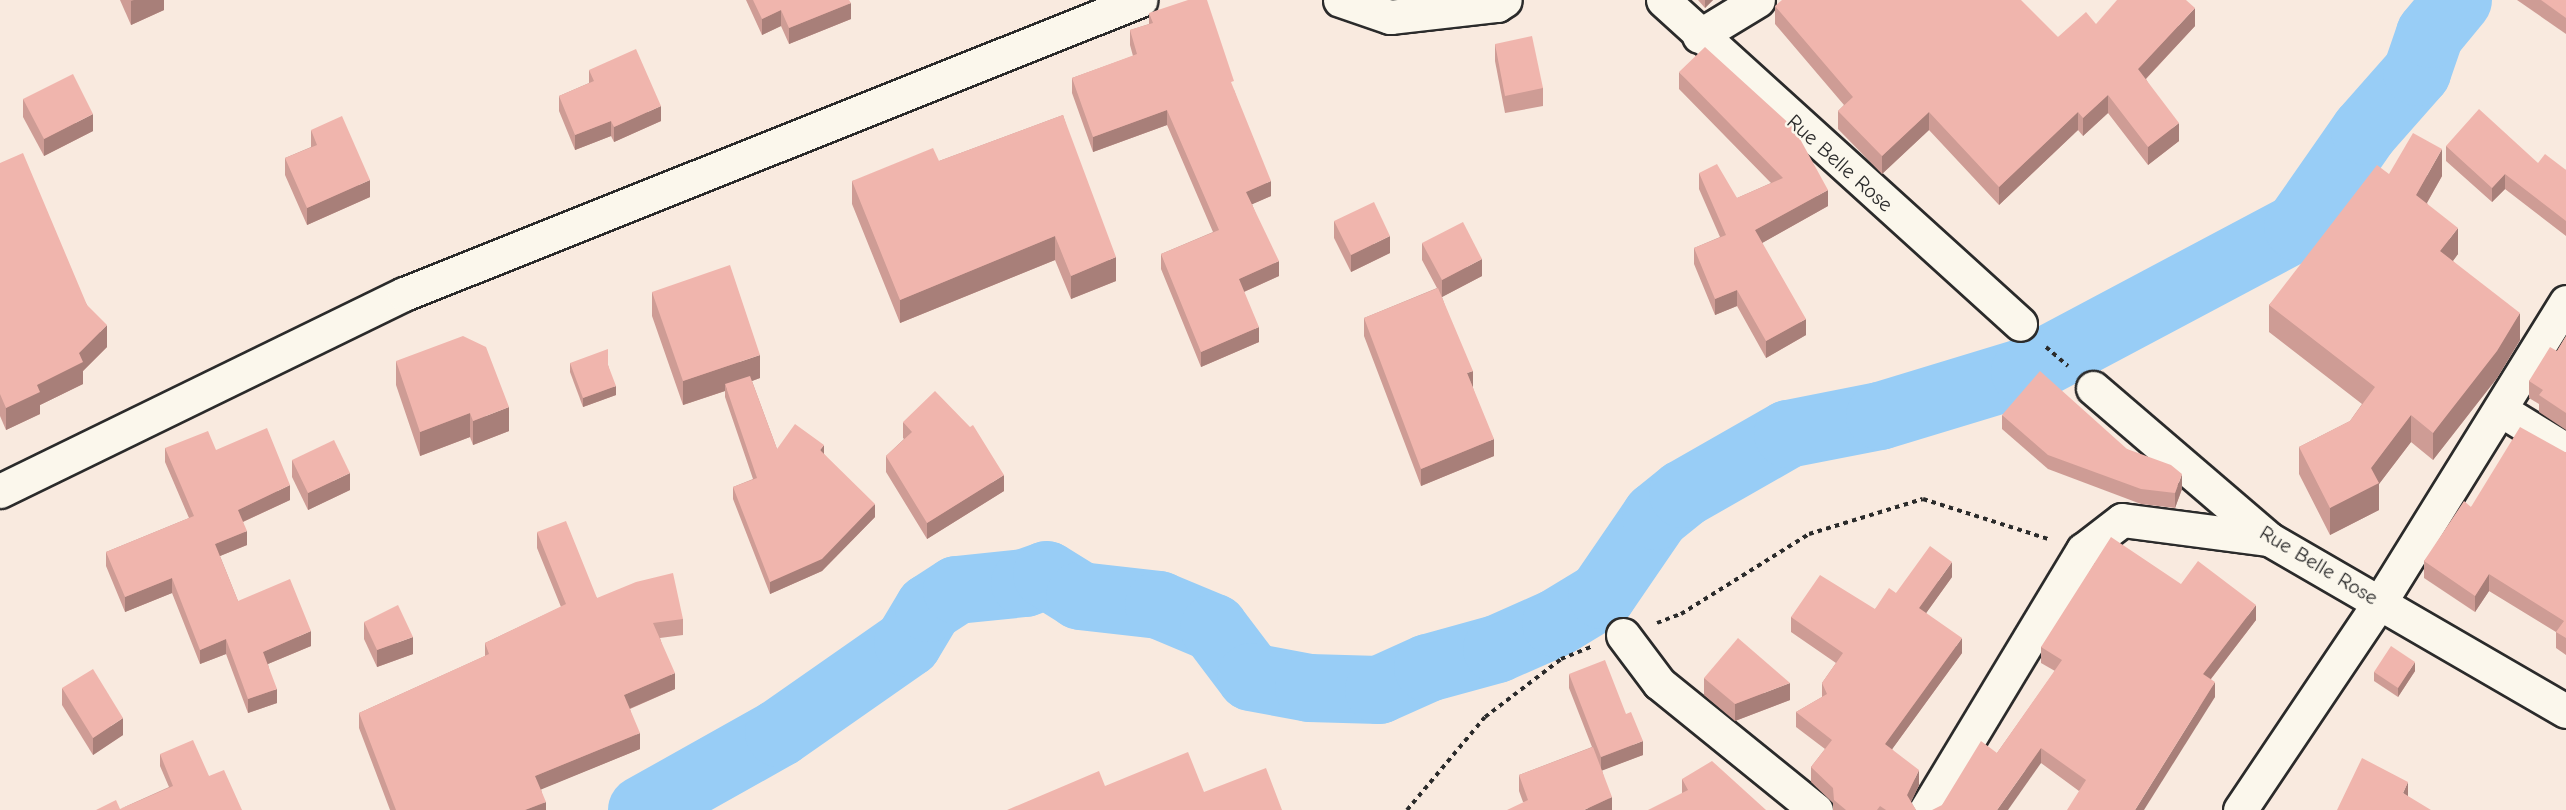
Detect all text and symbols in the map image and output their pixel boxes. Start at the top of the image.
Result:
street label: Rue Belle Rose [1782,109,1898,217]
street label: Rue Belle Rose [2255,520,2383,610]

